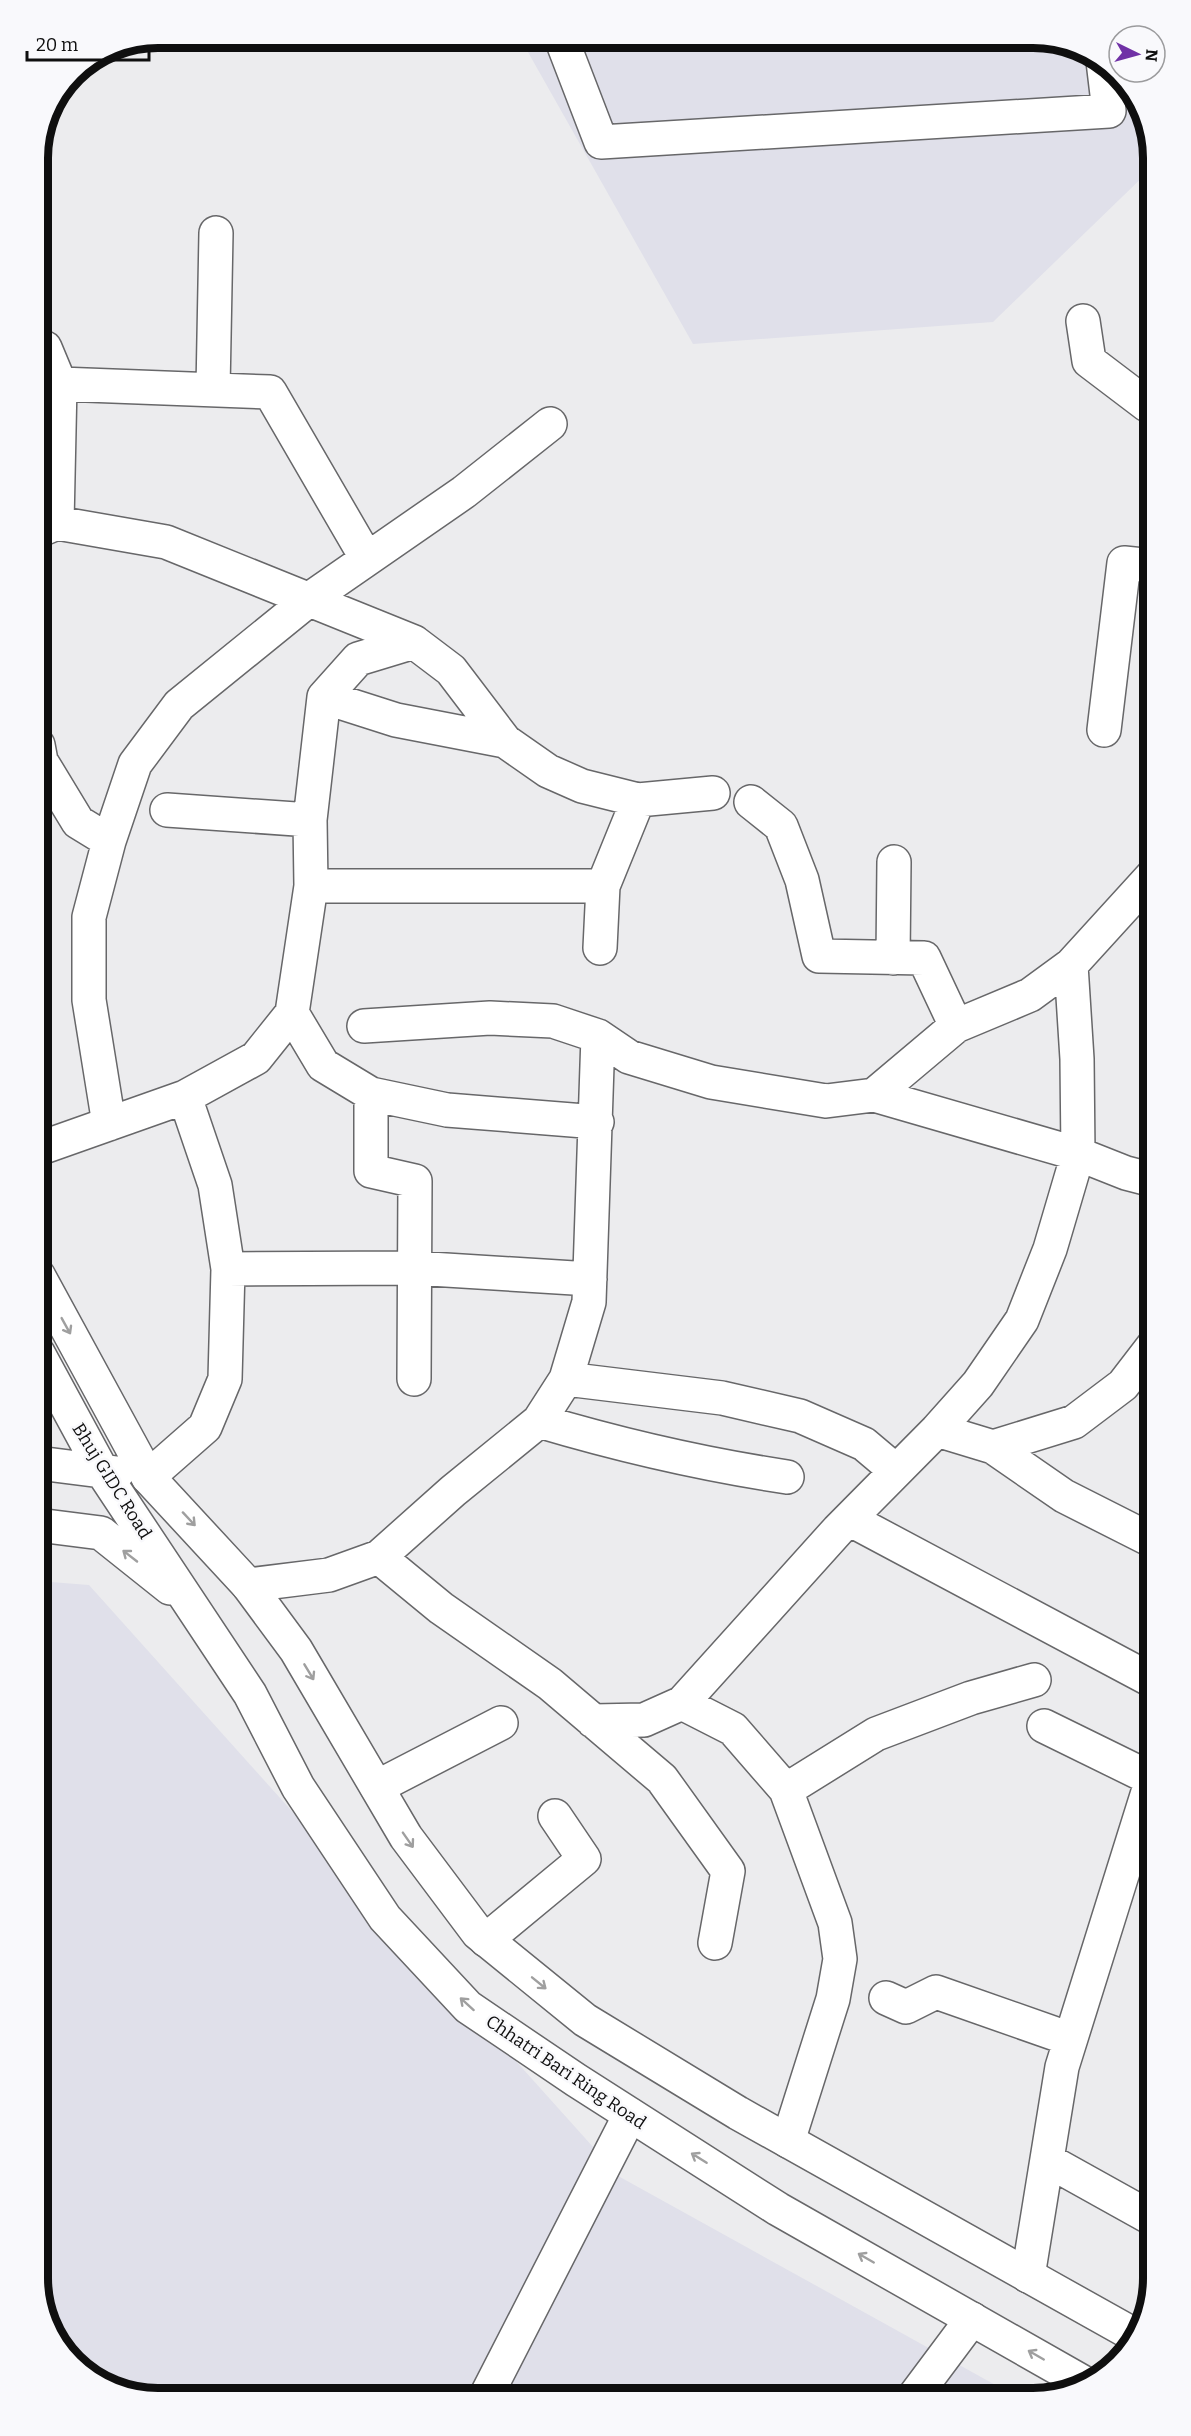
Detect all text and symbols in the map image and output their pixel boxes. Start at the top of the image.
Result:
scale bar [27,24,148,62]
north arrow [1107,24,1167,84]
text: 20 m [36,34,78,56]
text: N [1141,48,1161,62]
one-way arrow [60,1317,72,1334]
street label: Bhuj GIDC Road [68,1419,157,1543]
one-way arrow [181,1512,196,1527]
one-way arrow [122,1550,138,1563]
one-way arrow [303,1663,315,1680]
one-way arrow [402,1831,414,1847]
one-way arrow [531,1976,547,1989]
one-way arrow [459,1997,474,2011]
street label: Chhatri Bari Ring Road [482,2010,651,2134]
one-way arrow [691,2152,708,2164]
one-way arrow [858,2252,875,2264]
one-way arrow [1027,2348,1044,2360]

